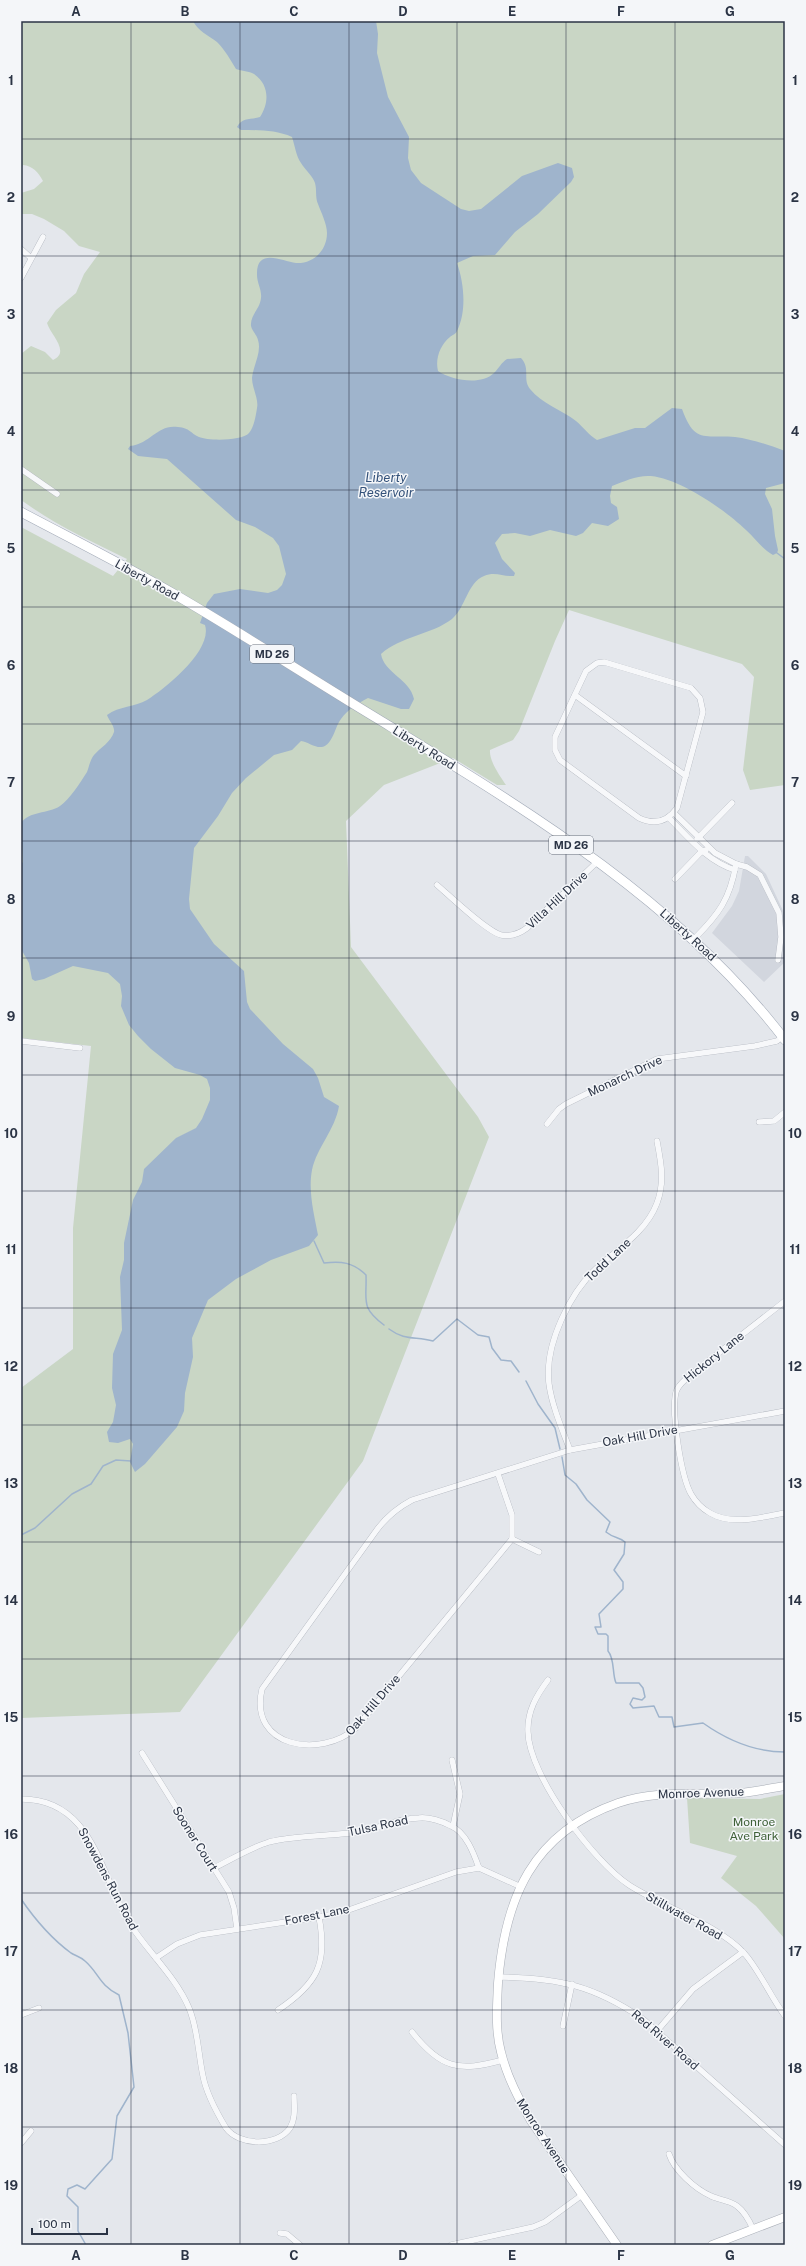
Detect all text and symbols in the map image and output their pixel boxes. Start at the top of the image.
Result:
text: A [71,4,81,19]
text: B [181,4,190,19]
text: C [289,4,299,19]
text: D [398,4,408,19]
text: E [508,4,516,19]
text: F [617,4,625,19]
text: G [725,4,735,19]
text: 1 [8,73,14,88]
text: 1 [792,73,798,88]
text: 2 [7,190,15,205]
text: 2 [791,190,799,205]
text: 3 [7,307,16,322]
text: 3 [791,307,800,322]
text: 4 [7,424,16,439]
text: 4 [791,424,800,439]
water label: Liberty Reservoir [358,470,414,500]
text: 5 [7,541,16,556]
text: 5 [791,541,800,556]
street label: Liberty Road [113,557,181,603]
road number: MD 26 [250,645,294,663]
text: 6 [7,658,16,673]
text: 6 [791,658,800,673]
street label: Liberty Road [390,723,458,773]
text: 7 [7,775,15,790]
text: 7 [791,775,799,790]
road number: MD 26 [549,836,593,854]
street label: Villa Hill Drive [523,868,591,932]
text: 8 [7,892,16,907]
text: 8 [791,892,800,907]
street label: Liberty Road [657,906,719,964]
text: 9 [7,1009,15,1024]
text: 9 [791,1009,799,1024]
street label: Monarch Drive [586,1053,665,1099]
text: 10 [4,1126,18,1141]
text: 10 [788,1126,802,1141]
street label: Todd Lane [582,1235,634,1285]
text: 11 [5,1242,17,1257]
text: 11 [789,1242,801,1257]
street label: Hickory Lane [681,1328,747,1385]
text: 12 [4,1359,18,1374]
text: 12 [788,1359,802,1374]
street label: Oak Hill Drive [601,1422,679,1449]
text: 13 [4,1476,18,1491]
text: 13 [788,1476,802,1491]
text: 14 [4,1593,19,1608]
text: 14 [788,1593,803,1608]
street label: Oak Hill Drive [343,1672,403,1738]
text: 15 [4,1710,18,1725]
text: 15 [788,1710,802,1725]
street label: Monroe Avenue [658,1784,745,1802]
street label: Sooner Court [169,1804,221,1874]
street label: Tulsa Road [347,1813,409,1839]
park label: Monroe Ave Park [730,1815,779,1843]
street label: Snowdens Run Road [75,1825,141,1933]
text: 16 [4,1827,18,1842]
text: 16 [788,1827,802,1842]
street label: Stillwater Road [643,1889,725,1943]
street label: Forest Lane [283,1902,351,1928]
text: 17 [4,1944,18,1959]
text: 17 [788,1944,802,1959]
street label: Red River Road [628,2007,702,2073]
text: 18 [4,2061,18,2076]
text: 18 [788,2061,802,2076]
street label: Monroe Avenue [514,2096,573,2176]
text: 19 [4,2178,18,2193]
text: 19 [788,2178,802,2193]
scale bar [32,2210,107,2236]
text: 100 m [38,2217,71,2231]
text: A [71,2248,81,2263]
text: B [181,2248,190,2263]
text: C [289,2248,299,2263]
text: D [398,2248,408,2263]
text: E [508,2248,516,2263]
text: F [617,2248,625,2263]
text: G [725,2248,735,2263]

